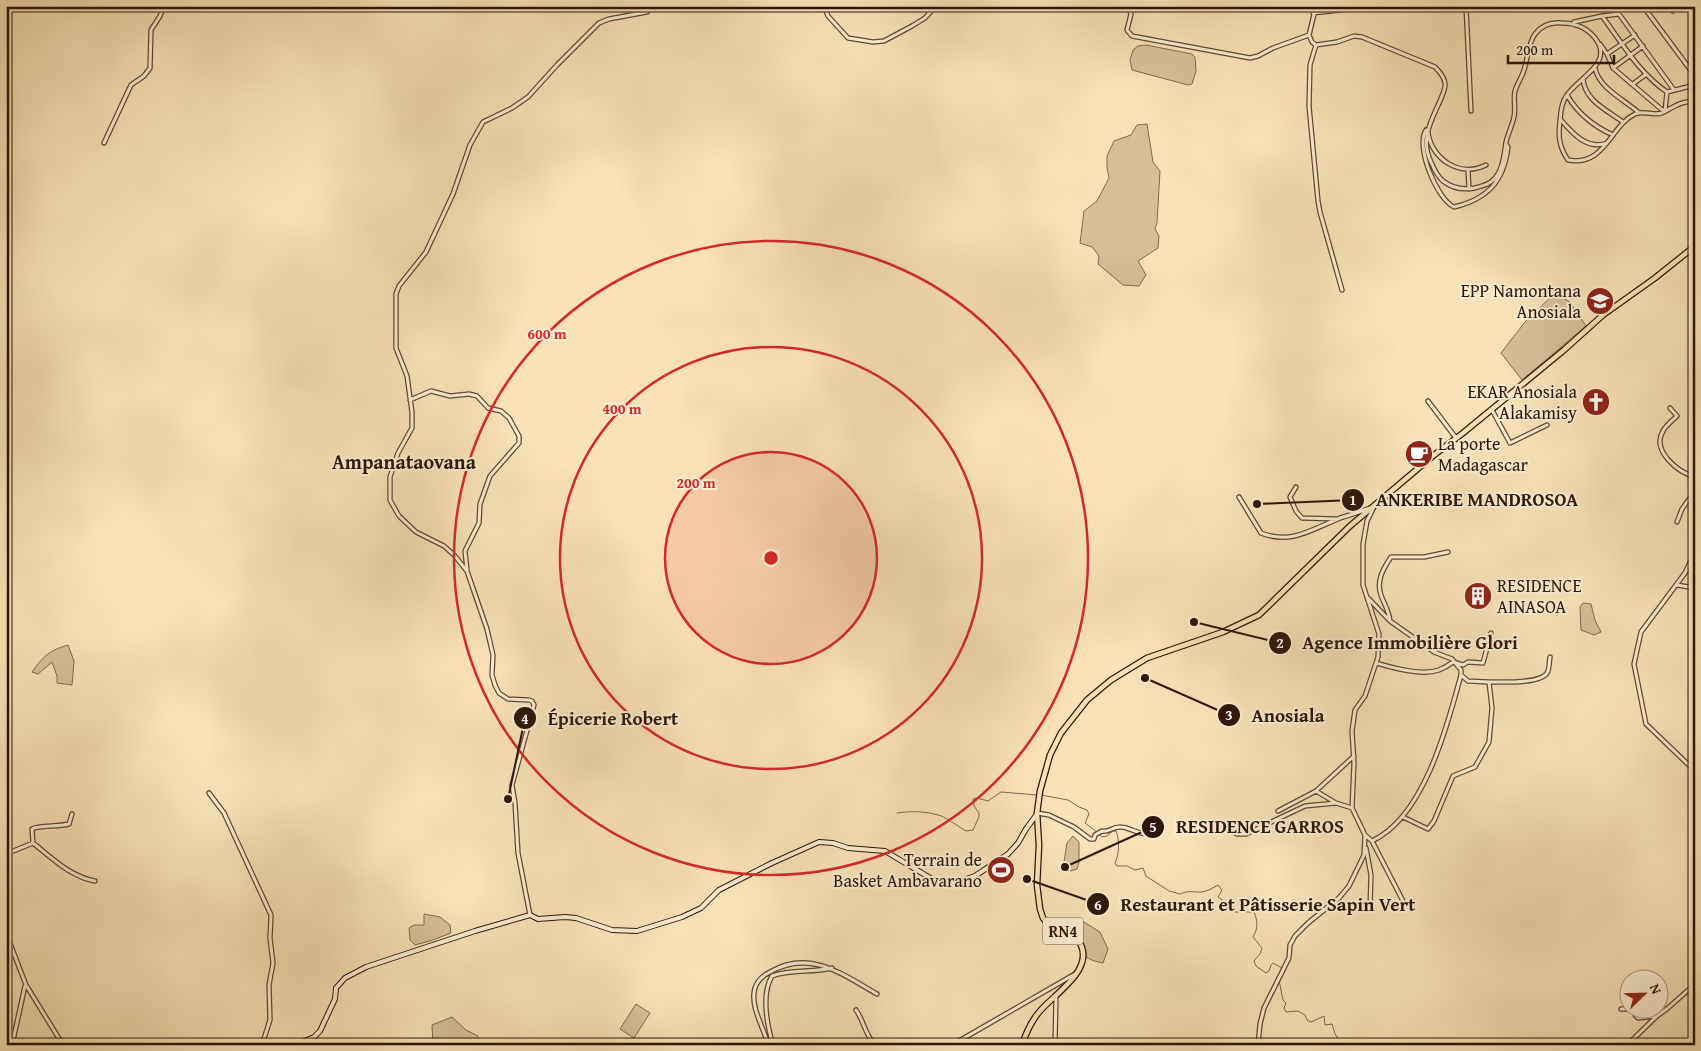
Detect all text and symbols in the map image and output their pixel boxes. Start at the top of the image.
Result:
scale bar [1508,32,1615,64]
text: 200 m [1516,39,1554,60]
place label: EPP Namontana Anosiala [1461,277,1581,325]
school or university icon: EPP Namontana Anosiala [1585,286,1615,316]
text: 600 m [527,323,567,344]
place label: EKAR Anosiala Alakamisy [1468,378,1577,426]
church icon: EKAR Anosiala Alakamisy [1581,387,1611,417]
text: 400 m [602,398,642,419]
place label: La porte Madagascar [1438,430,1528,478]
cafe icon: La porte Madagascar [1404,439,1434,469]
district label: Ampanataovana [332,447,477,476]
text: 200 m [676,472,716,493]
callout: ANKERIBE MANDROSOA [1341,483,1588,517]
text: ANKERIBE MANDROSOA [1376,485,1578,513]
text: 1 [1349,489,1357,510]
centre of rings [762,549,780,567]
place label: RESIDENCE AINASOA [1497,572,1582,620]
building icon: RESIDENCE AINASOA [1463,581,1493,611]
callout: Agence Immobilière Glori [1268,626,1528,660]
text: Agence Immobilière Glori [1302,628,1518,656]
text: 2 [1276,632,1284,653]
callout: Anosiala [1217,698,1335,732]
callout: Épicerie Robert [512,701,688,735]
text: Anosiala [1252,701,1325,729]
text: Épicerie Robert [548,704,679,732]
text: 3 [1225,704,1233,725]
text: 4 [521,708,529,729]
callout: RESIDENCE GARROS [1141,810,1354,844]
text: RESIDENCE GARROS [1176,812,1344,840]
text: 5 [1149,816,1157,837]
place label: Terrain de Basket Ambavarano [833,846,982,894]
sports icon: Terrain de Basket Ambavarano [986,855,1016,885]
callout: Restaurant et Pâtisserie Sapin Vert [1086,887,1426,921]
text: Restaurant et Pâtisserie Sapin Vert [1120,890,1416,918]
text: 6 [1094,894,1102,915]
road number: RN4 [1043,918,1083,944]
north arrow [1618,968,1668,1018]
text: N [1645,981,1667,998]

